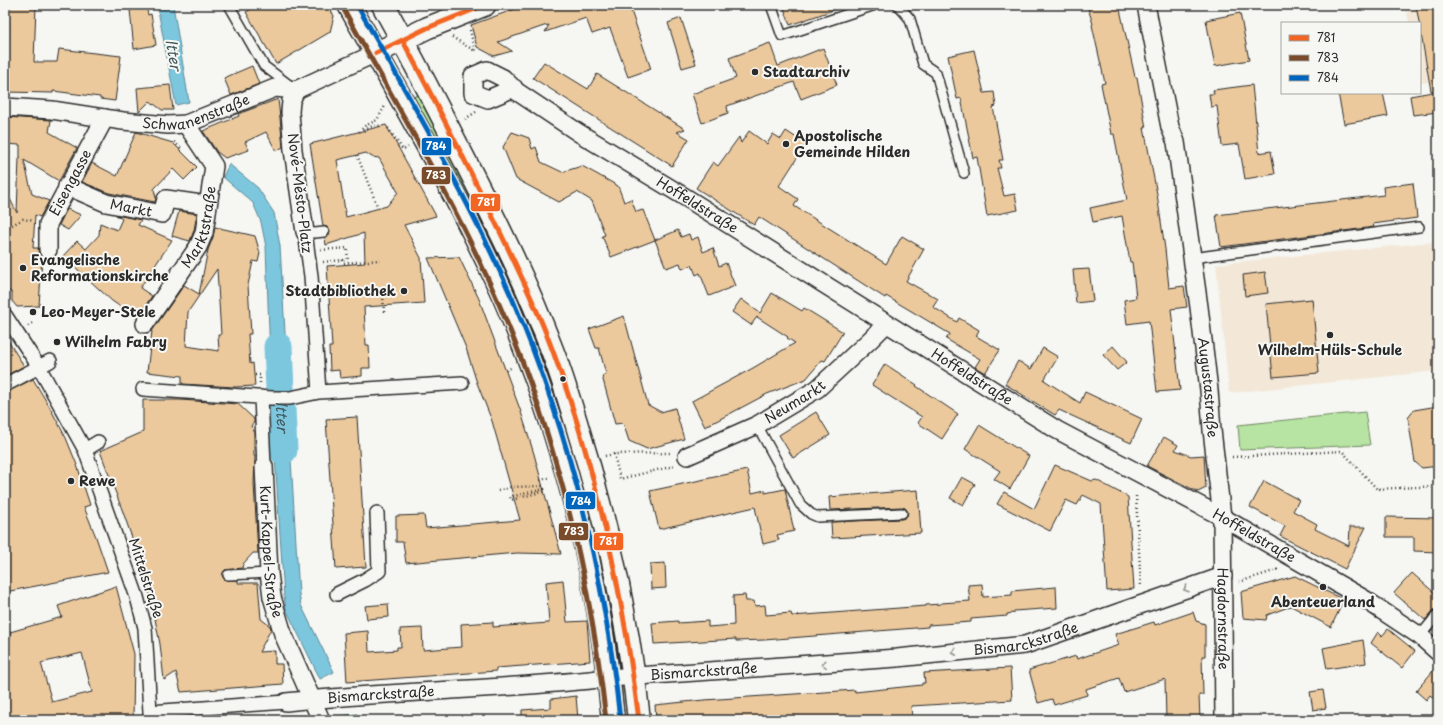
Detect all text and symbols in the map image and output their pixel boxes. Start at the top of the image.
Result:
legend [1281,22,1421,94]
text: 781 [1317,28,1335,46]
water label: Itter [161,38,189,74]
text: 783 [1317,48,1339,66]
place label: Stadtarchiv [763,61,850,82]
marker: Stadtarchiv [750,67,760,77]
text: 784 [1317,68,1339,86]
street label: Schwanenstraße [141,88,253,135]
place label: Apostolische Gemeinde Hilden [794,125,910,162]
street label: Nové-Město-Platz [283,132,318,255]
line badge: 784 [421,137,452,156]
text: 784 [426,137,447,154]
marker: Apostolische Gemeinde Hilden [781,139,791,149]
street label: Eisengasse [43,145,96,219]
line badge: 783 [421,166,451,185]
text: 783 [426,166,447,183]
street label: Hoffeldstraße [653,171,743,238]
street label: Marktstraße [176,185,221,272]
street label: Markt [108,193,154,222]
line badge: 781 [470,193,501,212]
text: 781 [477,193,495,210]
place label: Evangelische Reformationskirche [31,249,169,286]
marker: Evangelische Reformationskirche [18,263,28,273]
place label: Stadtbibliothek [285,280,396,301]
marker: Stadtbibliothek [399,286,409,296]
place label: Leo-Meyer-Stele [41,301,156,322]
marker: Leo-Meyer-Stele [28,307,38,317]
marker: Wilhelm-Hüls-Schule [1325,330,1335,340]
place label: Wilhelm Fabry [65,331,167,352]
street label: Augustastraße [1193,336,1224,439]
marker: Wilhelm Fabry [52,337,62,347]
place label: Wilhelm-Hüls-Schule [1258,339,1402,360]
street label: Hoffeldstraße [927,343,1017,410]
unlabelled marker [558,374,568,384]
street label: Neumarkt [760,375,830,428]
water label: Itter [271,401,295,435]
place label: Rewe [79,470,116,491]
marker: Rewe [66,476,76,486]
street label: Kurt-Kappel-Straße [255,485,289,620]
line badge: 784 [565,491,596,510]
text: 784 [571,492,592,509]
street label: Hoffeldstraße [1209,503,1300,567]
line badge: 783 [558,522,589,541]
text: 783 [564,522,585,539]
line badge: 781 [593,532,624,551]
text: 781 [599,532,617,549]
street label: Mittelstraße [124,535,169,621]
street label: Hagdornstraße [1212,567,1235,670]
marker: Abenteuerland [1318,582,1328,592]
one-way arrow [1183,585,1190,593]
place label: Abenteuerland [1271,591,1376,612]
street label: Bismarckstraße [972,616,1081,660]
one-way arrow [951,648,957,657]
street label: Bismarckstraße [650,657,758,685]
one-way arrow [821,659,827,668]
street label: Bismarckstraße [326,680,435,708]

